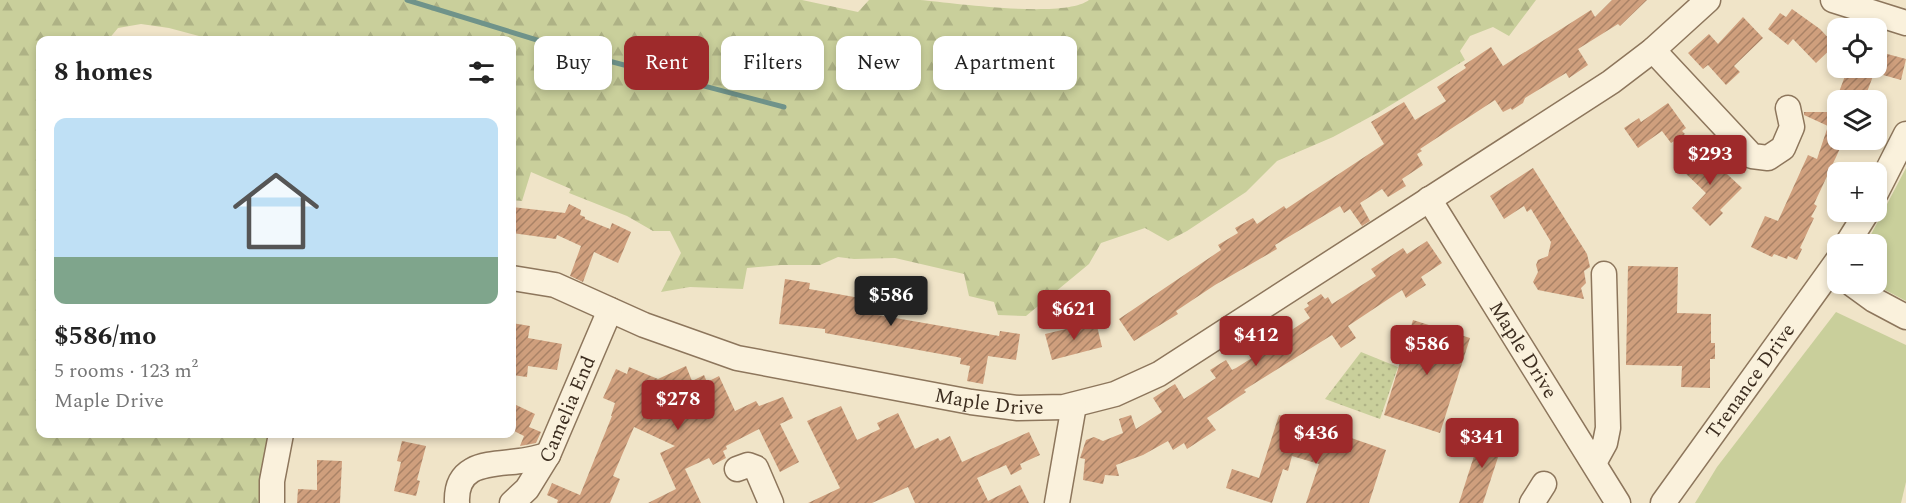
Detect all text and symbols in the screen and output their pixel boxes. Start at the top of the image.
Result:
map controls [1827,18,1887,294]
button: locate [1827,18,1887,78]
chip: Buy [534,36,612,90]
chip: Rent [624,36,709,90]
chip: Filters [721,36,824,90]
chip: New [836,36,921,90]
chip: Apartment [933,36,1077,90]
text: 8 homes [54,52,153,92]
icon: filters [465,56,498,89]
button: layers [1827,90,1887,150]
pin: $293 [1674,135,1746,186]
text: $293 [1688,139,1732,169]
icon: home [222,157,330,265]
button: + [1827,162,1887,222]
button: − [1827,234,1887,294]
pin: $586 [855,276,927,327]
text: $586 [869,280,913,310]
pin: $621 [1038,290,1110,341]
text: $621 [1052,294,1096,324]
street label: Maple Drive [1481,296,1565,405]
text: $586/mo [54,316,157,356]
pin: $412 [1220,316,1292,367]
street label: Trenance Drive [1699,317,1803,446]
text: $412 [1234,320,1278,350]
pin: $586 [1391,325,1463,376]
text: $586 [1405,329,1449,359]
street label: Camelia End [531,351,604,469]
text: 5 rooms · 123 m² [54,356,198,386]
pin: $278 [642,380,714,431]
street label: Maple Drive [932,380,1044,423]
text: $278 [656,384,700,414]
text: Maple Drive [54,386,164,416]
pin: $436 [1280,414,1352,465]
text: $436 [1294,418,1338,448]
pin: $341 [1446,418,1518,469]
text: $341 [1460,422,1504,452]

